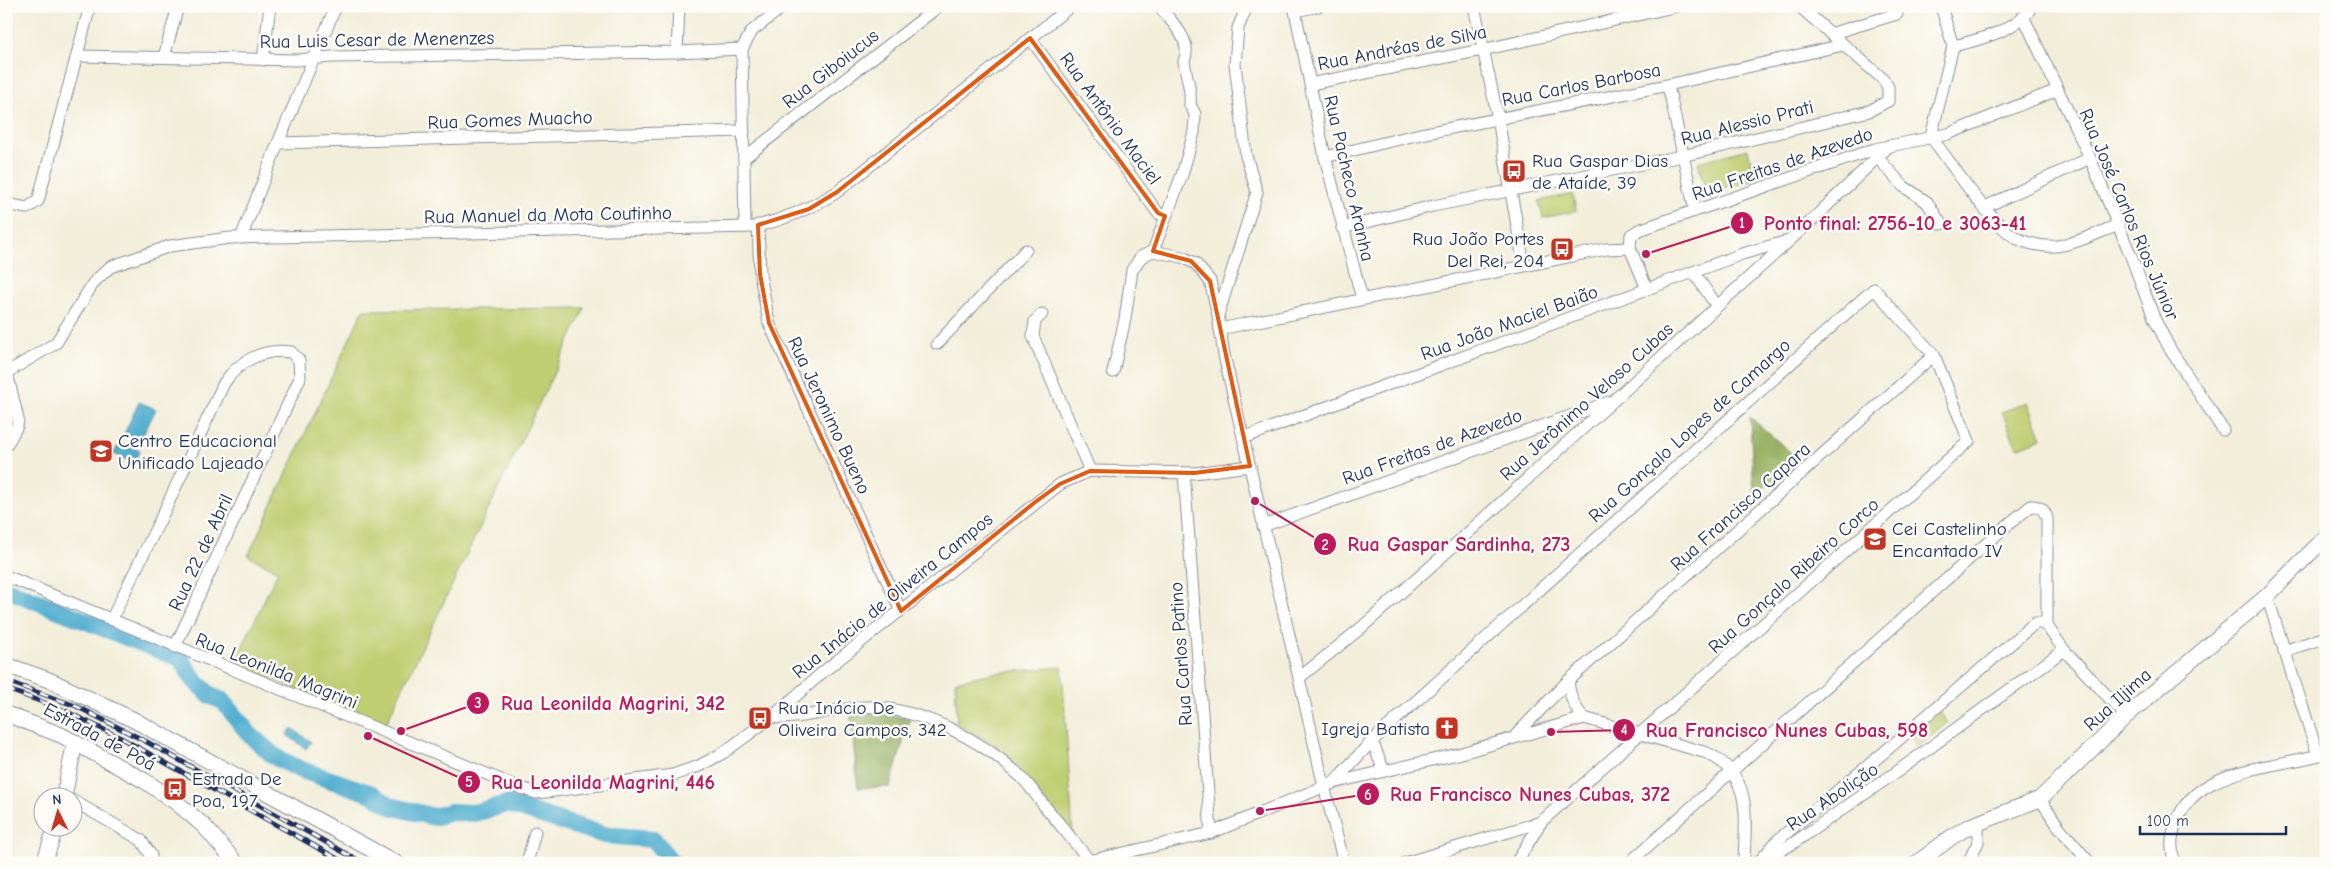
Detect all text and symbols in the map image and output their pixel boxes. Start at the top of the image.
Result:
street label: Rua Andréas de Silva [1316,21,1489,75]
street label: Rua Giboiucus [778,24,883,113]
street label: Rua Luis Cesar de Menenzes [260,27,495,53]
street label: Rua Antônio Maciel [1055,48,1165,189]
street label: Rua Carlos Barbosa [1500,59,1663,111]
street label: Rua Pacheco Aranha [1319,93,1379,263]
street label: Rua Alessio Prati [1679,96,1816,150]
street label: Rua José Carlos Rios Júnior [2075,105,2184,324]
street label: Rua Gomes Muacho [427,106,593,134]
street label: Rua Freitas de Azevedo [1689,123,1876,205]
place label: Rua Gaspar Dias de Ataíde, 39 [1532,150,1668,194]
bus stop icon: Rua Gaspar Dias de Ataíde, 39 [1501,158,1527,184]
street label: Rua Manuel da Mota Coutinho [424,202,672,228]
callout: Ponto final: 2756-10 e 3063-41 [1729,205,2037,240]
text: Ponto final: 2756-10 e 3063-41 [1764,212,2026,235]
text: 1 [1739,214,1745,232]
place label: Rua João Portes Del Rei, 204 [1412,228,1544,272]
bus stop icon: Rua João Portes Del Rei, 204 [1549,236,1575,262]
street label: Rua João Maciel Baião [1418,281,1601,365]
street label: Rua Jerônimo Veloso Cubas [1496,318,1678,485]
street label: Rua Jeronimo Bueno [783,333,875,498]
street label: Rua Gonçalo Lopes de Camargo [1584,334,1795,527]
street label: Rua Freitas de Azevedo [1339,404,1525,490]
place label: Centro Educacional Unificado Lajeado [118,430,277,474]
school or university icon: Centro Educacional Unificado Lajeado [88,438,114,464]
street label: Rua Francisco Capara [1666,438,1815,575]
street label: Rua 22 de Abril [164,490,238,614]
street label: Rua Gonçalo Ribeiro Corco [1704,493,1884,658]
street label: Rua Inácio de Oliveira Campos [788,508,997,683]
place label: Cei Castelinho Encantado IV [1892,518,2007,562]
school or university icon: Cei Castelinho Encantado IV [1862,526,1888,552]
callout: Rua Gaspar Sardinha, 273 [1313,527,1580,562]
text: Rua Gaspar Sardinha, 273 [1348,533,1570,556]
text: 2 [1321,536,1329,554]
street label: Rua Carlos Patino [1165,581,1197,727]
street label: Rua Leonilda Magrini [192,628,361,714]
street label: Rua Iljima [2079,664,2156,736]
callout: Rua Leonilda Magrini, 342 [466,685,734,720]
text: Rua Leonilda Magrini, 342 [501,692,725,715]
text: 3 [474,694,482,712]
place label: Rua Inácio De Oliveira Campos, 342 [778,697,947,741]
street label: Estrada de Poá [40,698,159,776]
bus stop icon: Rua Inácio De Oliveira Campos, 342 [747,705,773,731]
callout: Rua Francisco Nunes Cubas, 598 [1611,712,1939,747]
church icon: Igreja Batista [1434,715,1460,741]
place label: Igreja Batista [1321,718,1430,740]
text: Rua Francisco Nunes Cubas, 598 [1646,719,1928,742]
text: 4 [1620,721,1628,739]
street label: Rua Abolição [1782,758,1883,836]
callout: Rua Leonilda Magrini, 446 [457,765,725,800]
place label: Estrada De Poa, 197 [192,768,281,812]
text: Rua Leonilda Magrini, 446 [491,771,715,794]
text: 5 [465,773,473,791]
bus stop icon: Estrada De Poa, 197 [162,776,188,802]
callout: Rua Francisco Nunes Cubas, 372 [1355,777,1680,812]
text: Rua Francisco Nunes Cubas, 372 [1390,783,1670,806]
north arrow [32,786,82,836]
text: 6 [1364,786,1372,804]
text: N [52,791,62,808]
scale bar [2140,804,2286,836]
text: 100 m [2147,812,2189,830]

